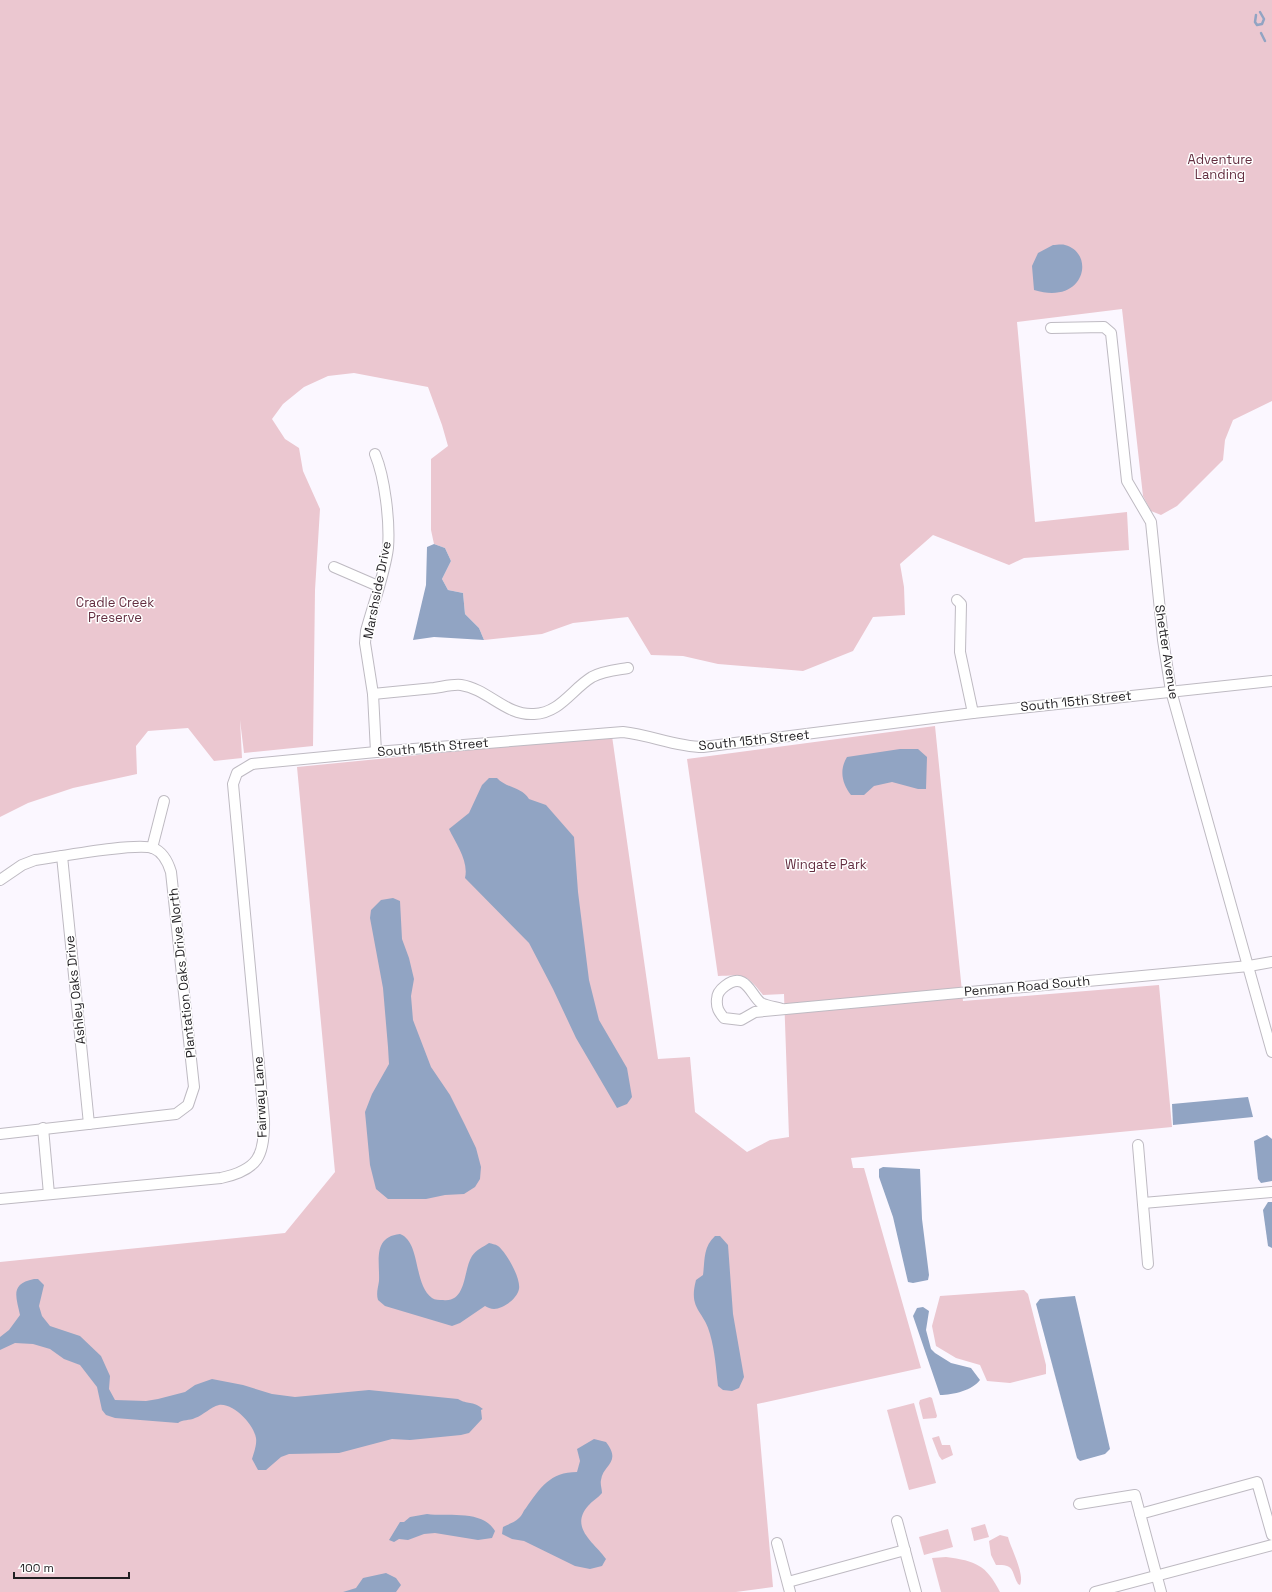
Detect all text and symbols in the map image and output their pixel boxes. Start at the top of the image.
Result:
park label: Adventure Landing [1187,151,1253,183]
street label: Marshside Drive [359,540,395,640]
park label: Cradle Creek Preserve [76,594,154,626]
street label: Shetter Avenue [1151,604,1183,700]
street label: South 15th Street [1020,687,1132,715]
street label: South 15th Street [698,726,810,754]
street label: South 15th Street [377,734,489,760]
park label: Wingate Park [785,856,867,873]
street label: Plantation Oaks Drive North [165,887,199,1059]
street label: Ashley Oaks Drive [61,935,89,1045]
street label: Penman Road South [963,972,1091,1000]
street label: Fairway Lane [249,1056,271,1138]
scale bar [14,1554,129,1580]
text: 100 m [20,1560,54,1576]

